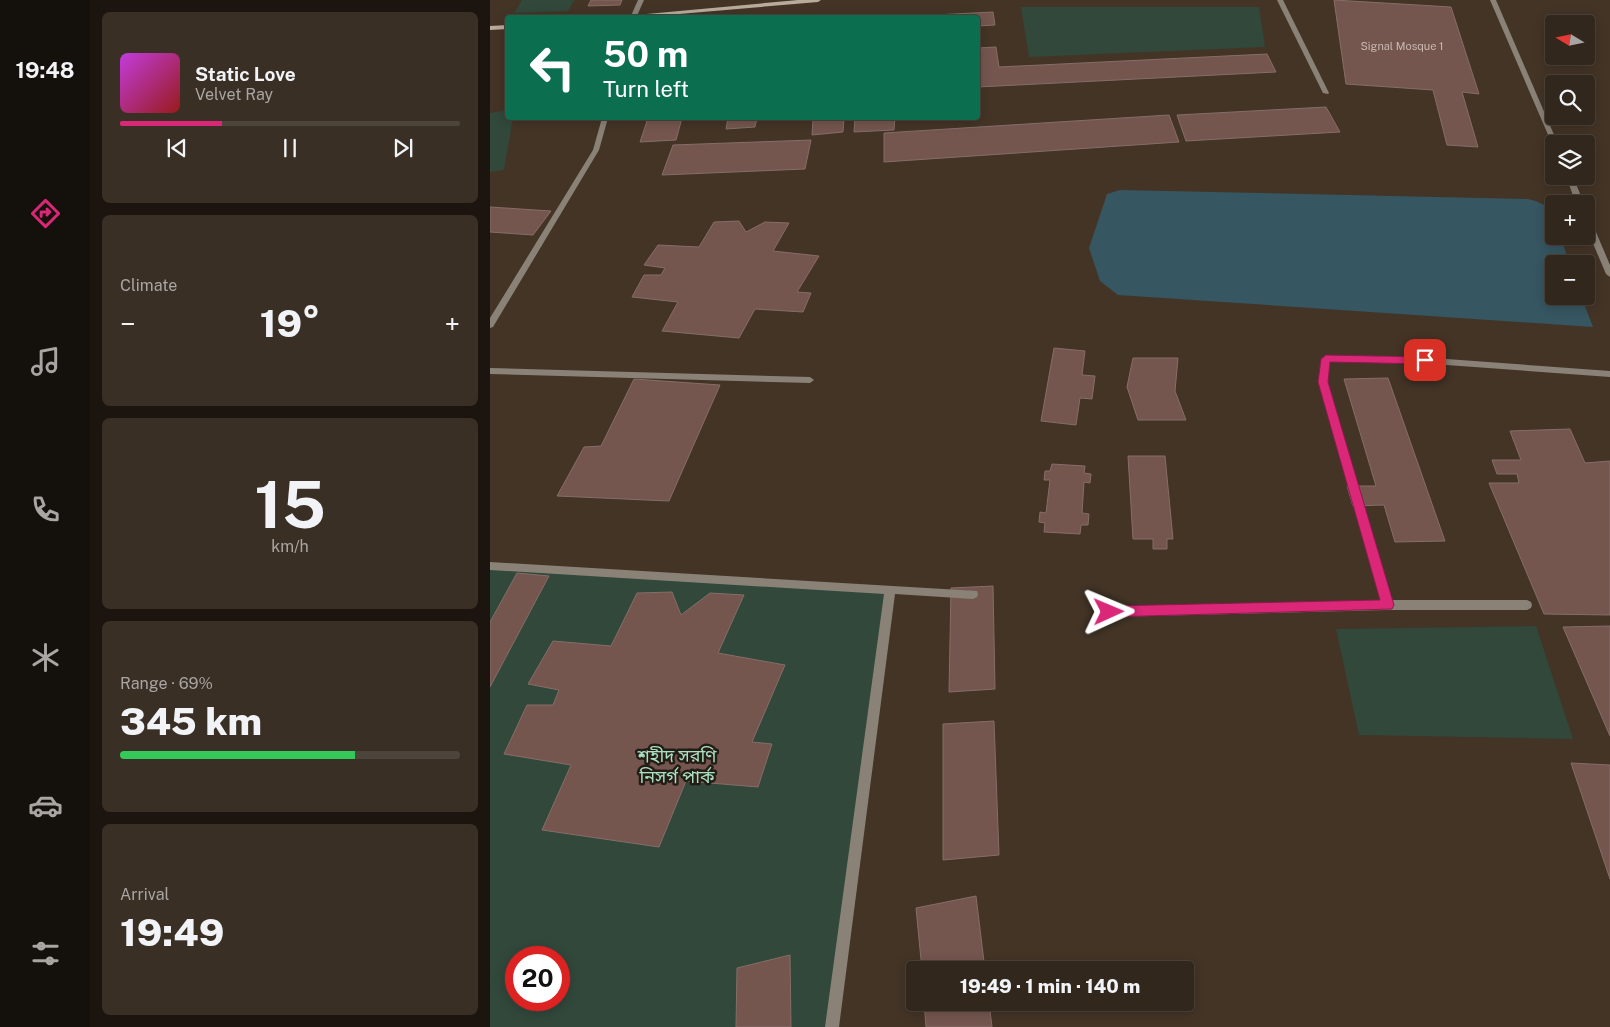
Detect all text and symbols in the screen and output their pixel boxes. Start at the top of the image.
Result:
north arrow [1545,15,1595,65]
map controls [1545,15,1595,305]
text: 50 m [603,34,688,75]
icon: left [520,35,585,100]
house number: Signal Mosque 1 [1361,40,1444,52]
text: 19:48 [16,57,74,83]
text: Static Love [195,63,296,85]
button: search [1545,75,1595,125]
text: Turn left [603,76,689,102]
text: Velvet Ray [195,85,273,104]
icon: previous [163,134,191,162]
icon: pause [276,134,304,162]
icon: next [389,134,417,162]
button: layers [1545,135,1595,185]
button: + [1545,195,1595,245]
icon: directions [28,196,63,231]
button: − [1545,255,1595,305]
text: Climate [120,276,177,295]
text: 19° [260,301,320,346]
text: − [120,307,136,340]
text: + [444,307,460,340]
pin [1404,339,1446,381]
icon: music [28,344,63,379]
icon: arrive [1411,346,1439,374]
text: 15 [254,466,326,543]
icon: phone [28,492,63,527]
text: km/h [271,537,309,556]
position arrow [1082,585,1134,637]
icon: climate [28,640,63,675]
text: Range · 69% [120,674,213,693]
text: 345 km [120,699,262,744]
park label: শহীদ সরণি নিসর্গ পার্ক [637,745,717,787]
icon: car [28,788,63,823]
text: Arrival [120,885,169,904]
text: 19:49 [120,910,224,955]
icon: filters [28,936,63,971]
speed limit sign: 20 [505,946,570,1011]
text: 19:49 · 1 min · 140 m [960,975,1140,997]

